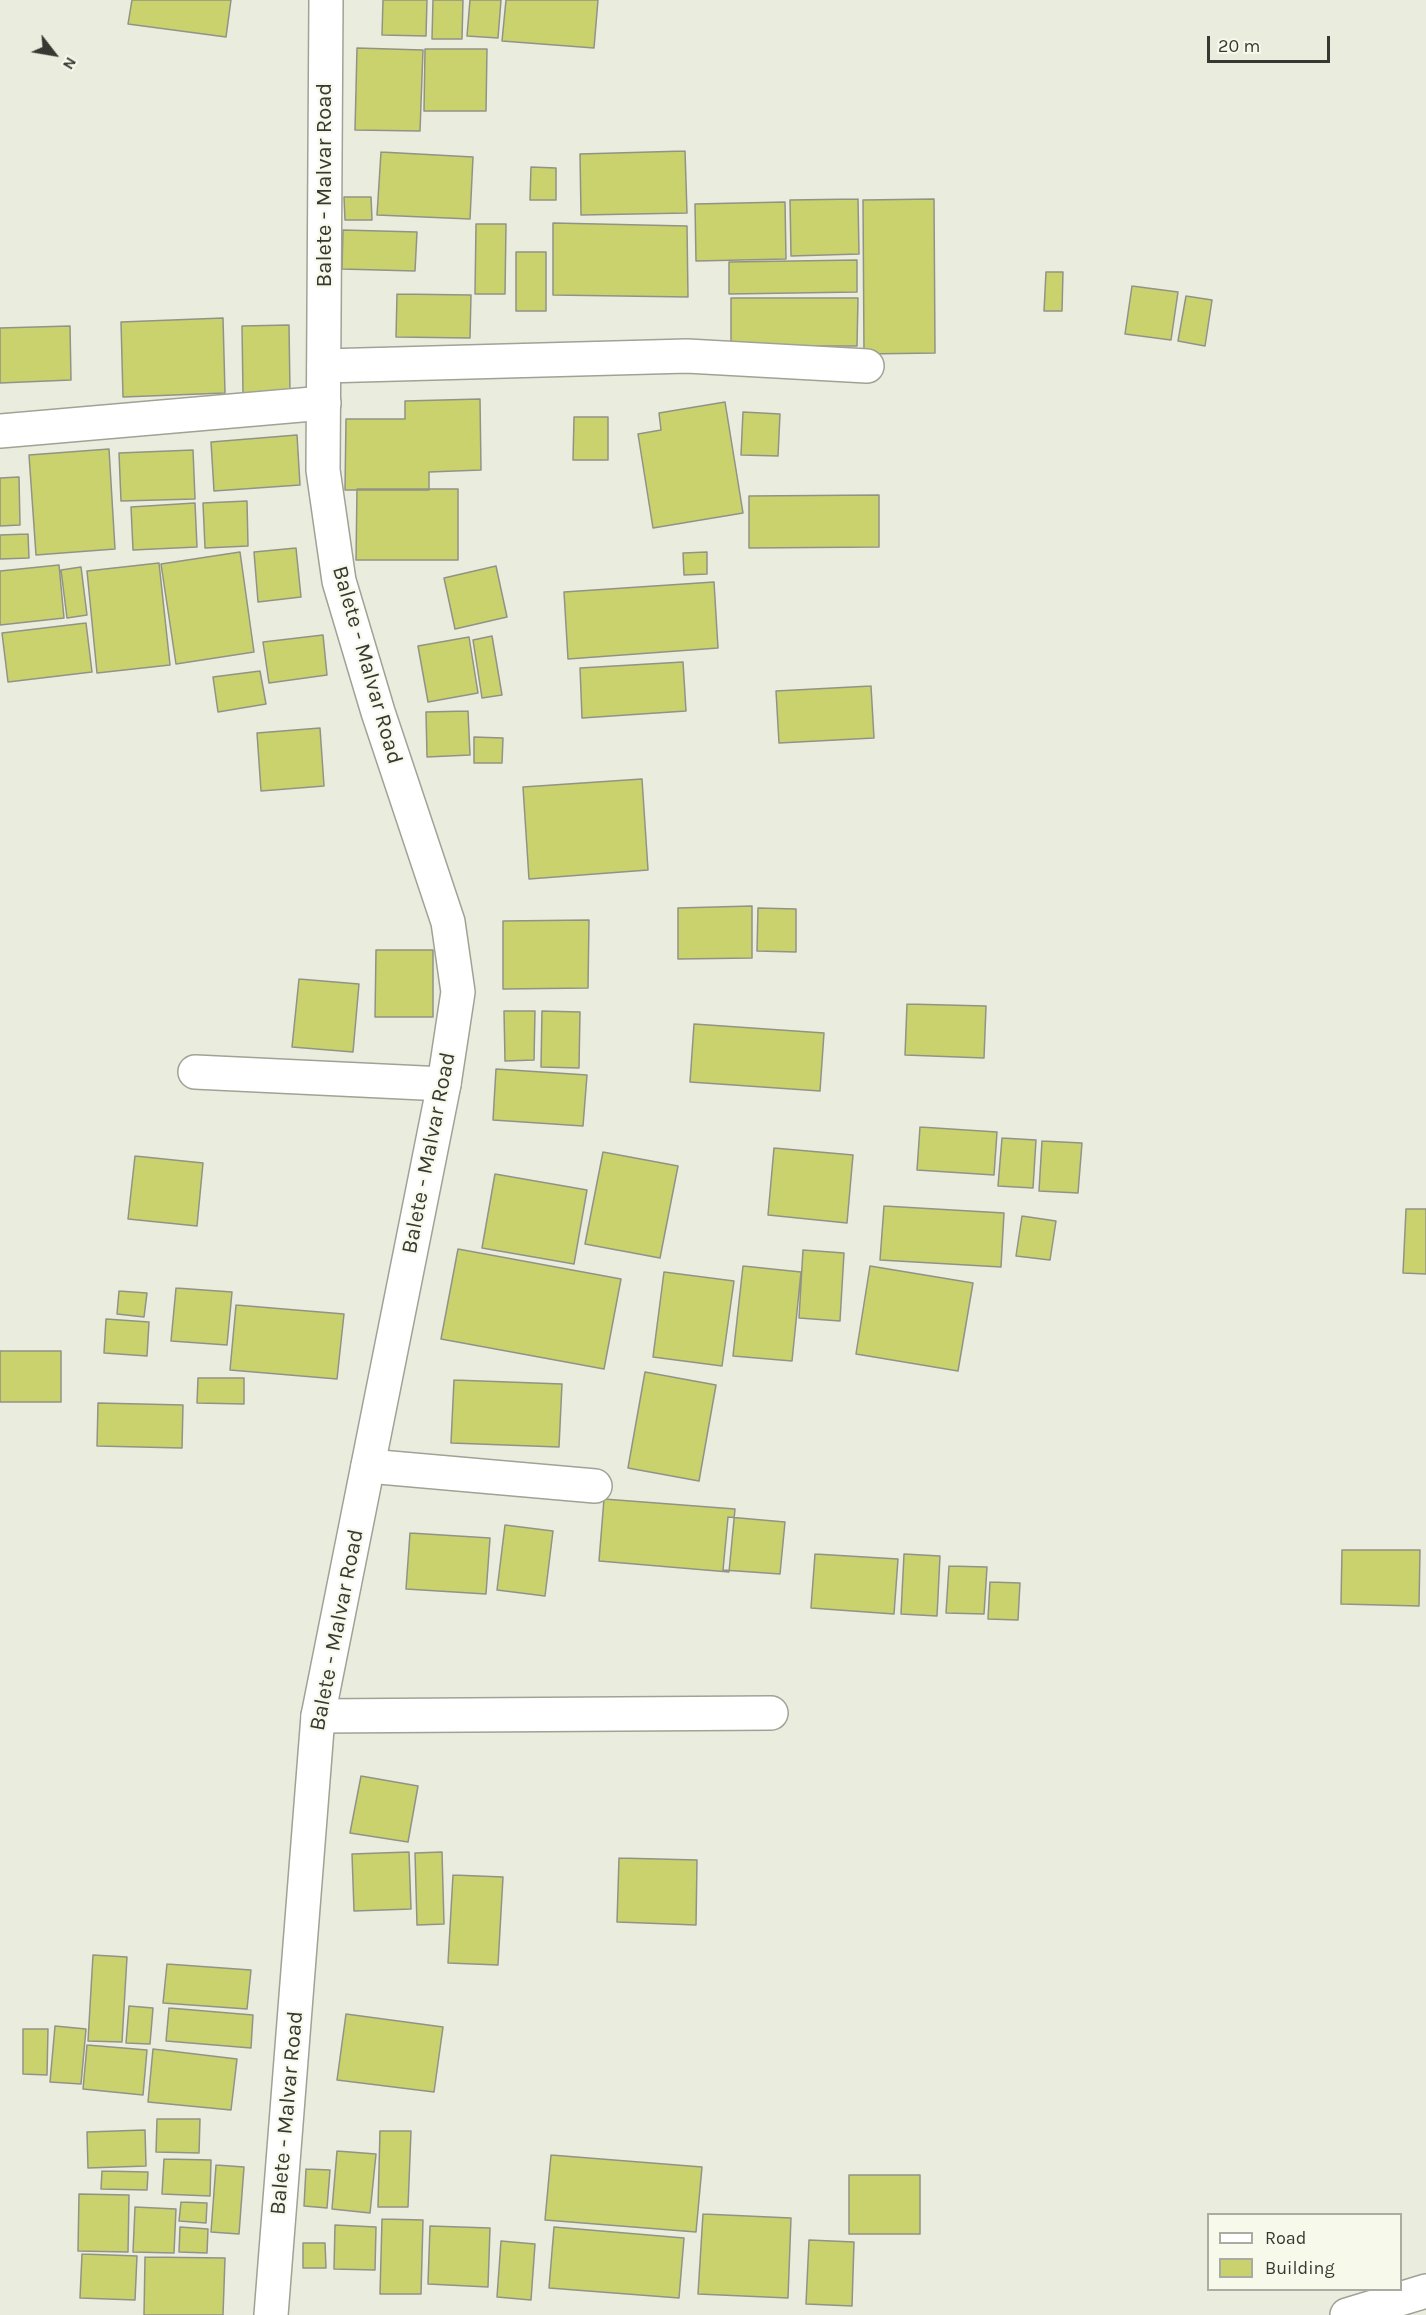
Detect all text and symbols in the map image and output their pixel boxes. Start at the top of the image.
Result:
north arrow [24,24,84,84]
scale bar [1210,24,1333,62]
text: 20 m [1218,35,1260,57]
text: N [59,54,81,73]
street label: Balete - Malvar Road [312,83,338,287]
street label: Balete - Malvar Road [326,563,408,767]
street label: Balete - Malvar Road [397,1050,461,1256]
street label: Balete - Malvar Road [305,1527,369,1733]
street label: Balete - Malvar Road [265,2010,309,2216]
legend [1207,2213,1402,2291]
text: Road [1265,2227,1306,2249]
text: Building [1265,2257,1335,2279]

